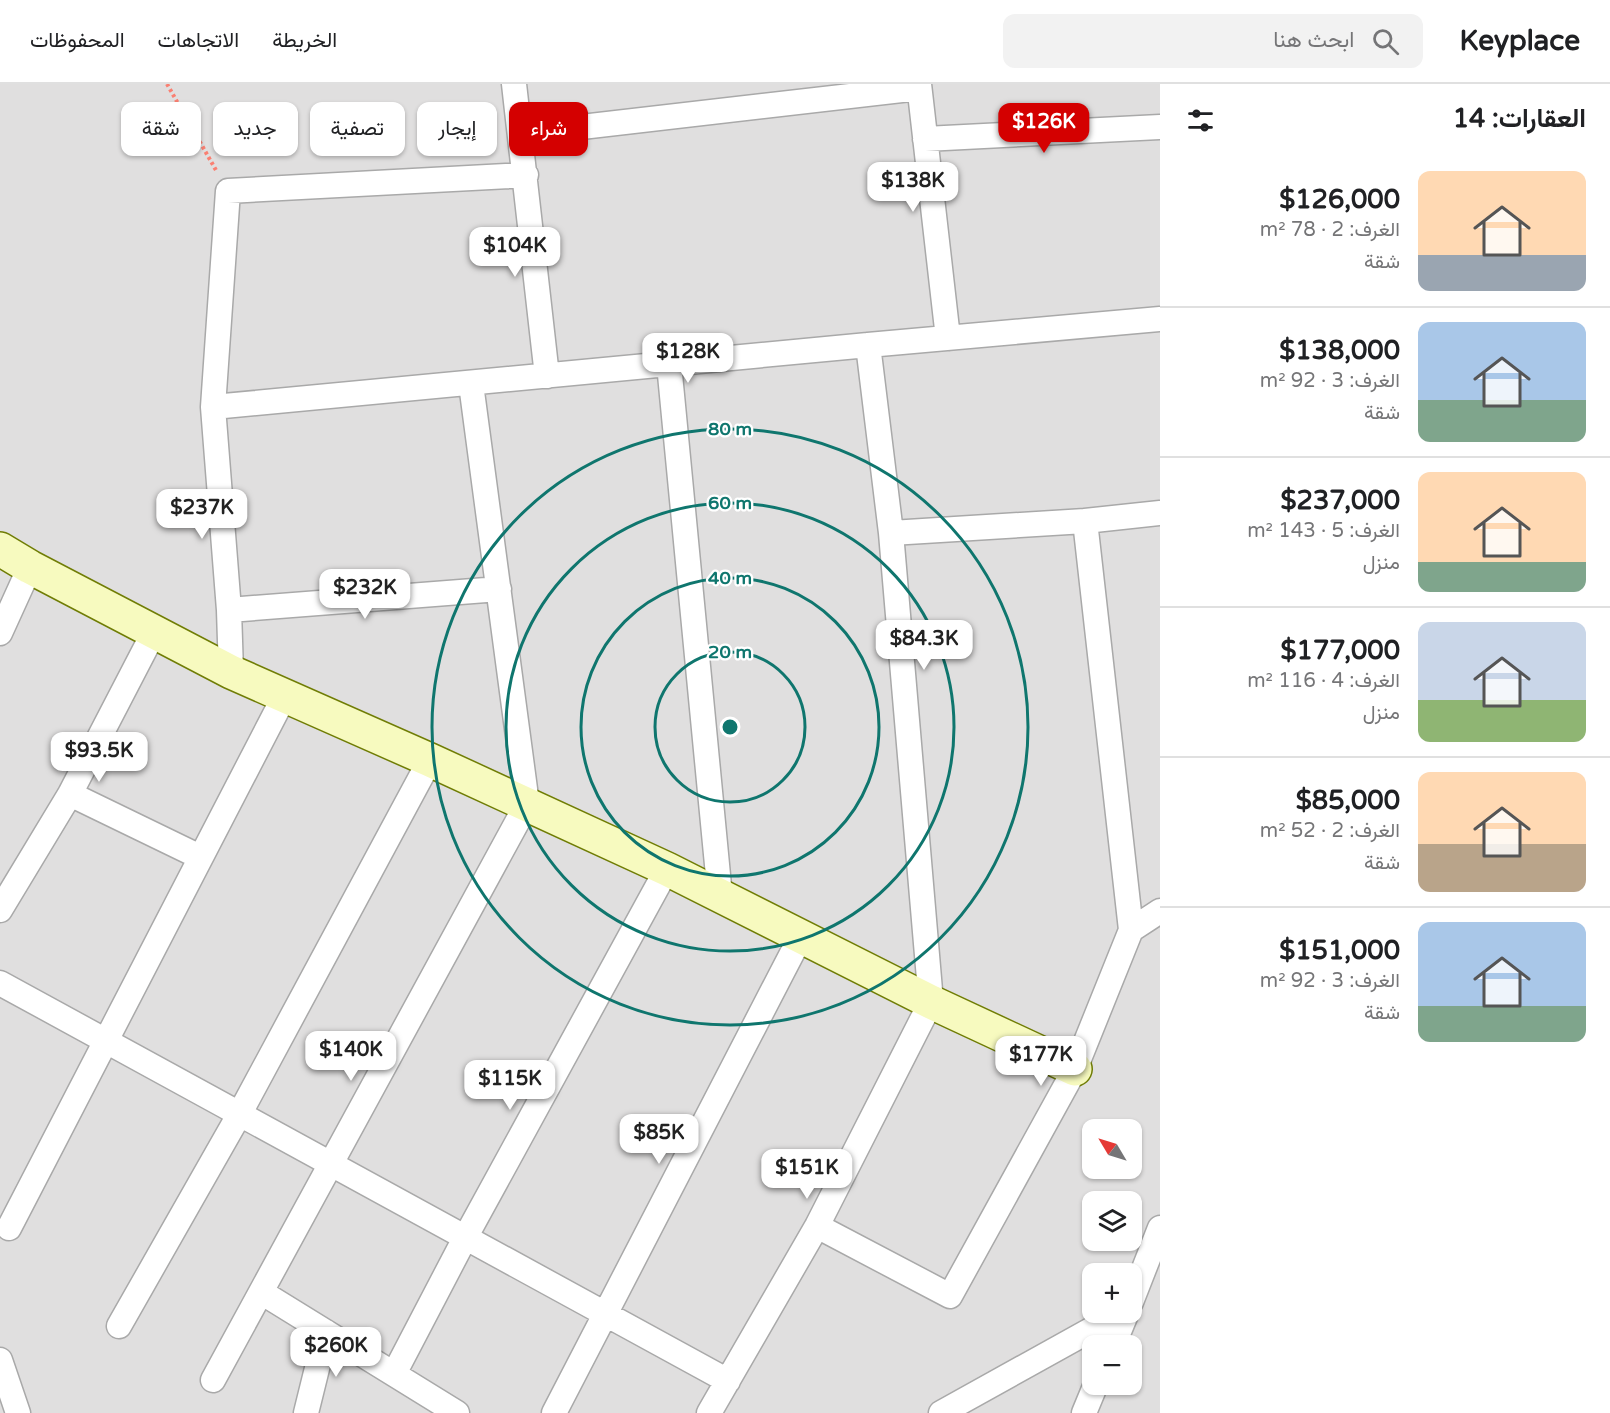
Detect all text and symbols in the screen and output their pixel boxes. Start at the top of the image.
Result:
search box [1003,14,1423,68]
text: Keyplace [1459,24,1580,58]
icon: search [1369,25,1402,58]
text: ابحث هنا [1273,27,1354,53]
text: المحفوظات [30,28,125,53]
text: الاتجاهات [158,28,239,53]
text: الخريطة [272,28,337,53]
chip: شقة [121,102,201,156]
chip: جديد [213,102,298,156]
chip: تصفية [310,102,405,156]
chip: إيجار [417,102,497,156]
chip: شراء [509,102,588,156]
pin: $126K [1002,103,1086,154]
text: العقارات: 14 [1453,103,1586,134]
icon: filters [1184,104,1217,137]
text: $126K [1012,110,1076,134]
pin: $138K [871,162,955,213]
text: $138K [881,169,945,193]
text: $126,000 [1279,184,1400,215]
icon: home [1466,195,1538,267]
text: الغرف: 2 · 78 m² [1260,218,1400,242]
pin: $104K [473,227,557,278]
text: $104K [483,234,547,258]
text: شقة [1364,250,1400,274]
pin: $128K [646,333,730,384]
text: $138,000 [1279,335,1400,366]
text: $128K [656,340,720,364]
icon: home [1466,346,1538,418]
text: الغرف: 3 · 92 m² [1260,369,1400,393]
text: شقة [1364,401,1400,425]
text: 80 m [708,418,752,440]
text: $237,000 [1281,485,1400,516]
pin: $237K [160,489,244,540]
text: 60 m [708,492,752,514]
text: $237K [170,496,234,520]
icon: home [1466,496,1538,568]
text: الغرف: 5 · 143 m² [1247,519,1400,543]
text: منزل [1363,551,1400,575]
text: 40 m [708,567,752,589]
pin: $232K [323,569,407,620]
text: $232K [333,576,397,600]
pin: $84.3K [875,620,973,671]
text: $84.3K [890,627,958,651]
text: $177,000 [1281,635,1400,666]
text: 20 m [708,641,752,663]
icon: home [1466,646,1538,718]
text: الغرف: 4 · 116 m² [1247,669,1400,693]
text: منزل [1363,701,1400,725]
centre of rings [720,717,740,737]
pin: $93.5K [50,732,148,783]
text: $93.5K [65,739,133,763]
text: $85,000 [1296,785,1400,816]
icon: home [1466,796,1538,868]
text: الغرف: 2 · 52 m² [1260,819,1400,843]
text: شقة [1364,851,1400,875]
text: $151,000 [1279,935,1400,966]
icon: home [1466,946,1538,1018]
text: الغرف: 3 · 92 m² [1260,969,1400,993]
text: شقة [1364,1001,1400,1025]
pin: $140K [309,1031,393,1082]
pin: $177K [999,1036,1083,1087]
text: $140K [319,1038,383,1062]
text: $177K [1009,1043,1073,1067]
pin: $115K [468,1060,552,1111]
text: $115K [478,1067,542,1091]
pin: $85K [623,1114,695,1165]
north arrow [1082,1119,1142,1179]
map controls [1082,1119,1142,1395]
text: $85K [634,1121,684,1145]
pin: $151K [765,1149,849,1200]
text: $151K [775,1156,839,1180]
button: layers [1082,1191,1142,1251]
button: + [1082,1263,1142,1323]
pin: $260K [294,1327,378,1378]
text: $260K [304,1334,368,1358]
button: − [1082,1335,1142,1395]

